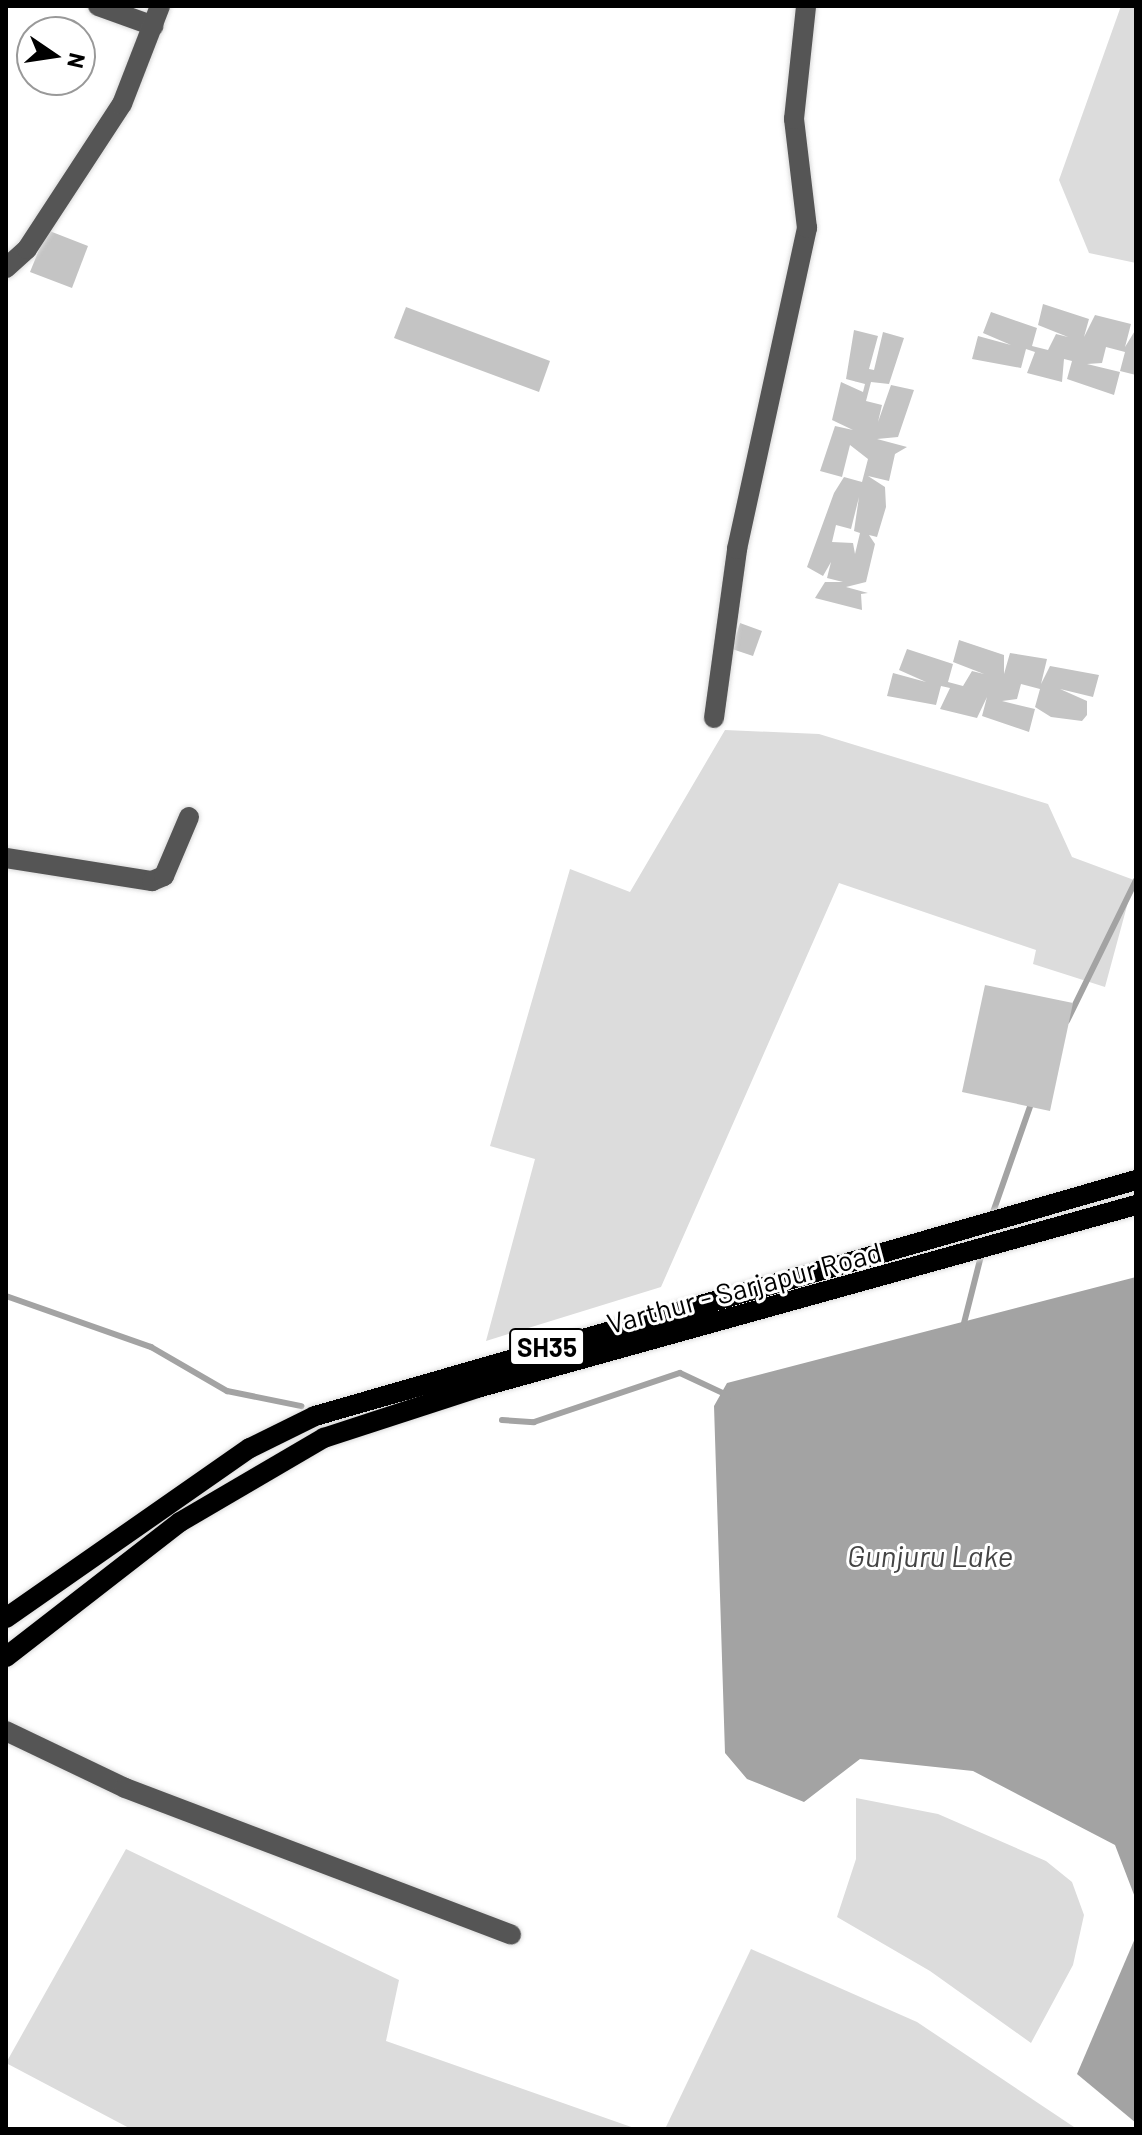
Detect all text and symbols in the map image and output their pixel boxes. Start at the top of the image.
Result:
north arrow [16,16,96,96]
text: N [63,51,92,71]
street label: Varthur - Sarjapur Road [603,1234,885,1340]
road number: SH35 [509,1325,585,1369]
water label: Gunjuru Lake [847,1537,1013,1573]

